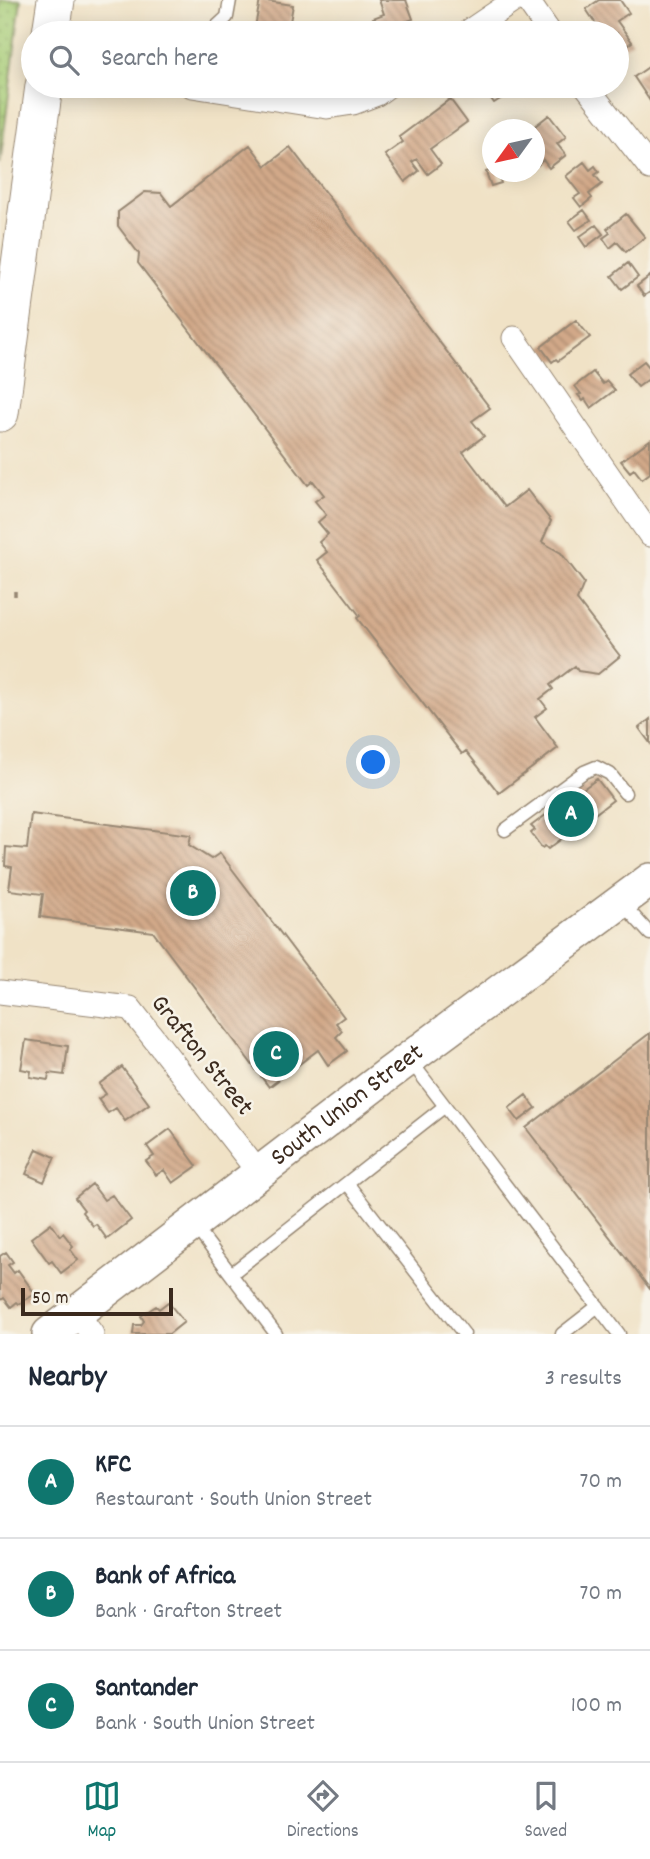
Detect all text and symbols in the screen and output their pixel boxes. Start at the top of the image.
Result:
search box [21,21,629,98]
icon: search [45,41,83,79]
text: Search here [101,41,219,78]
north arrow [482,119,545,182]
your location [356,745,390,779]
pin: A [548,788,594,840]
pin: B [170,867,216,919]
street label: Grafton Street [141,987,262,1125]
pin: C [253,1028,299,1080]
street label: South Union Street [263,1035,432,1176]
scale bar [21,1285,173,1317]
text: 50 m [32,1286,69,1313]
text: Nearby [28,1358,106,1401]
text: 3 results [545,1363,622,1396]
text: KFC [95,1447,131,1484]
text: A [45,1466,57,1499]
text: 70 m [580,1466,622,1499]
text: Restaurant · South Union Street [95,1484,372,1517]
text: Bank of Africa [95,1559,235,1596]
text: B [46,1578,56,1611]
text: 70 m [580,1578,622,1611]
text: Bank · Grafton Street [95,1596,282,1629]
text: Santander [95,1671,198,1708]
text: C [45,1690,57,1723]
text: 100 m [571,1690,622,1723]
text: Bank · South Union Street [95,1708,315,1741]
tab: Map [83,1777,121,1846]
tab: Directions [287,1777,359,1846]
tab: Saved [525,1777,567,1846]

